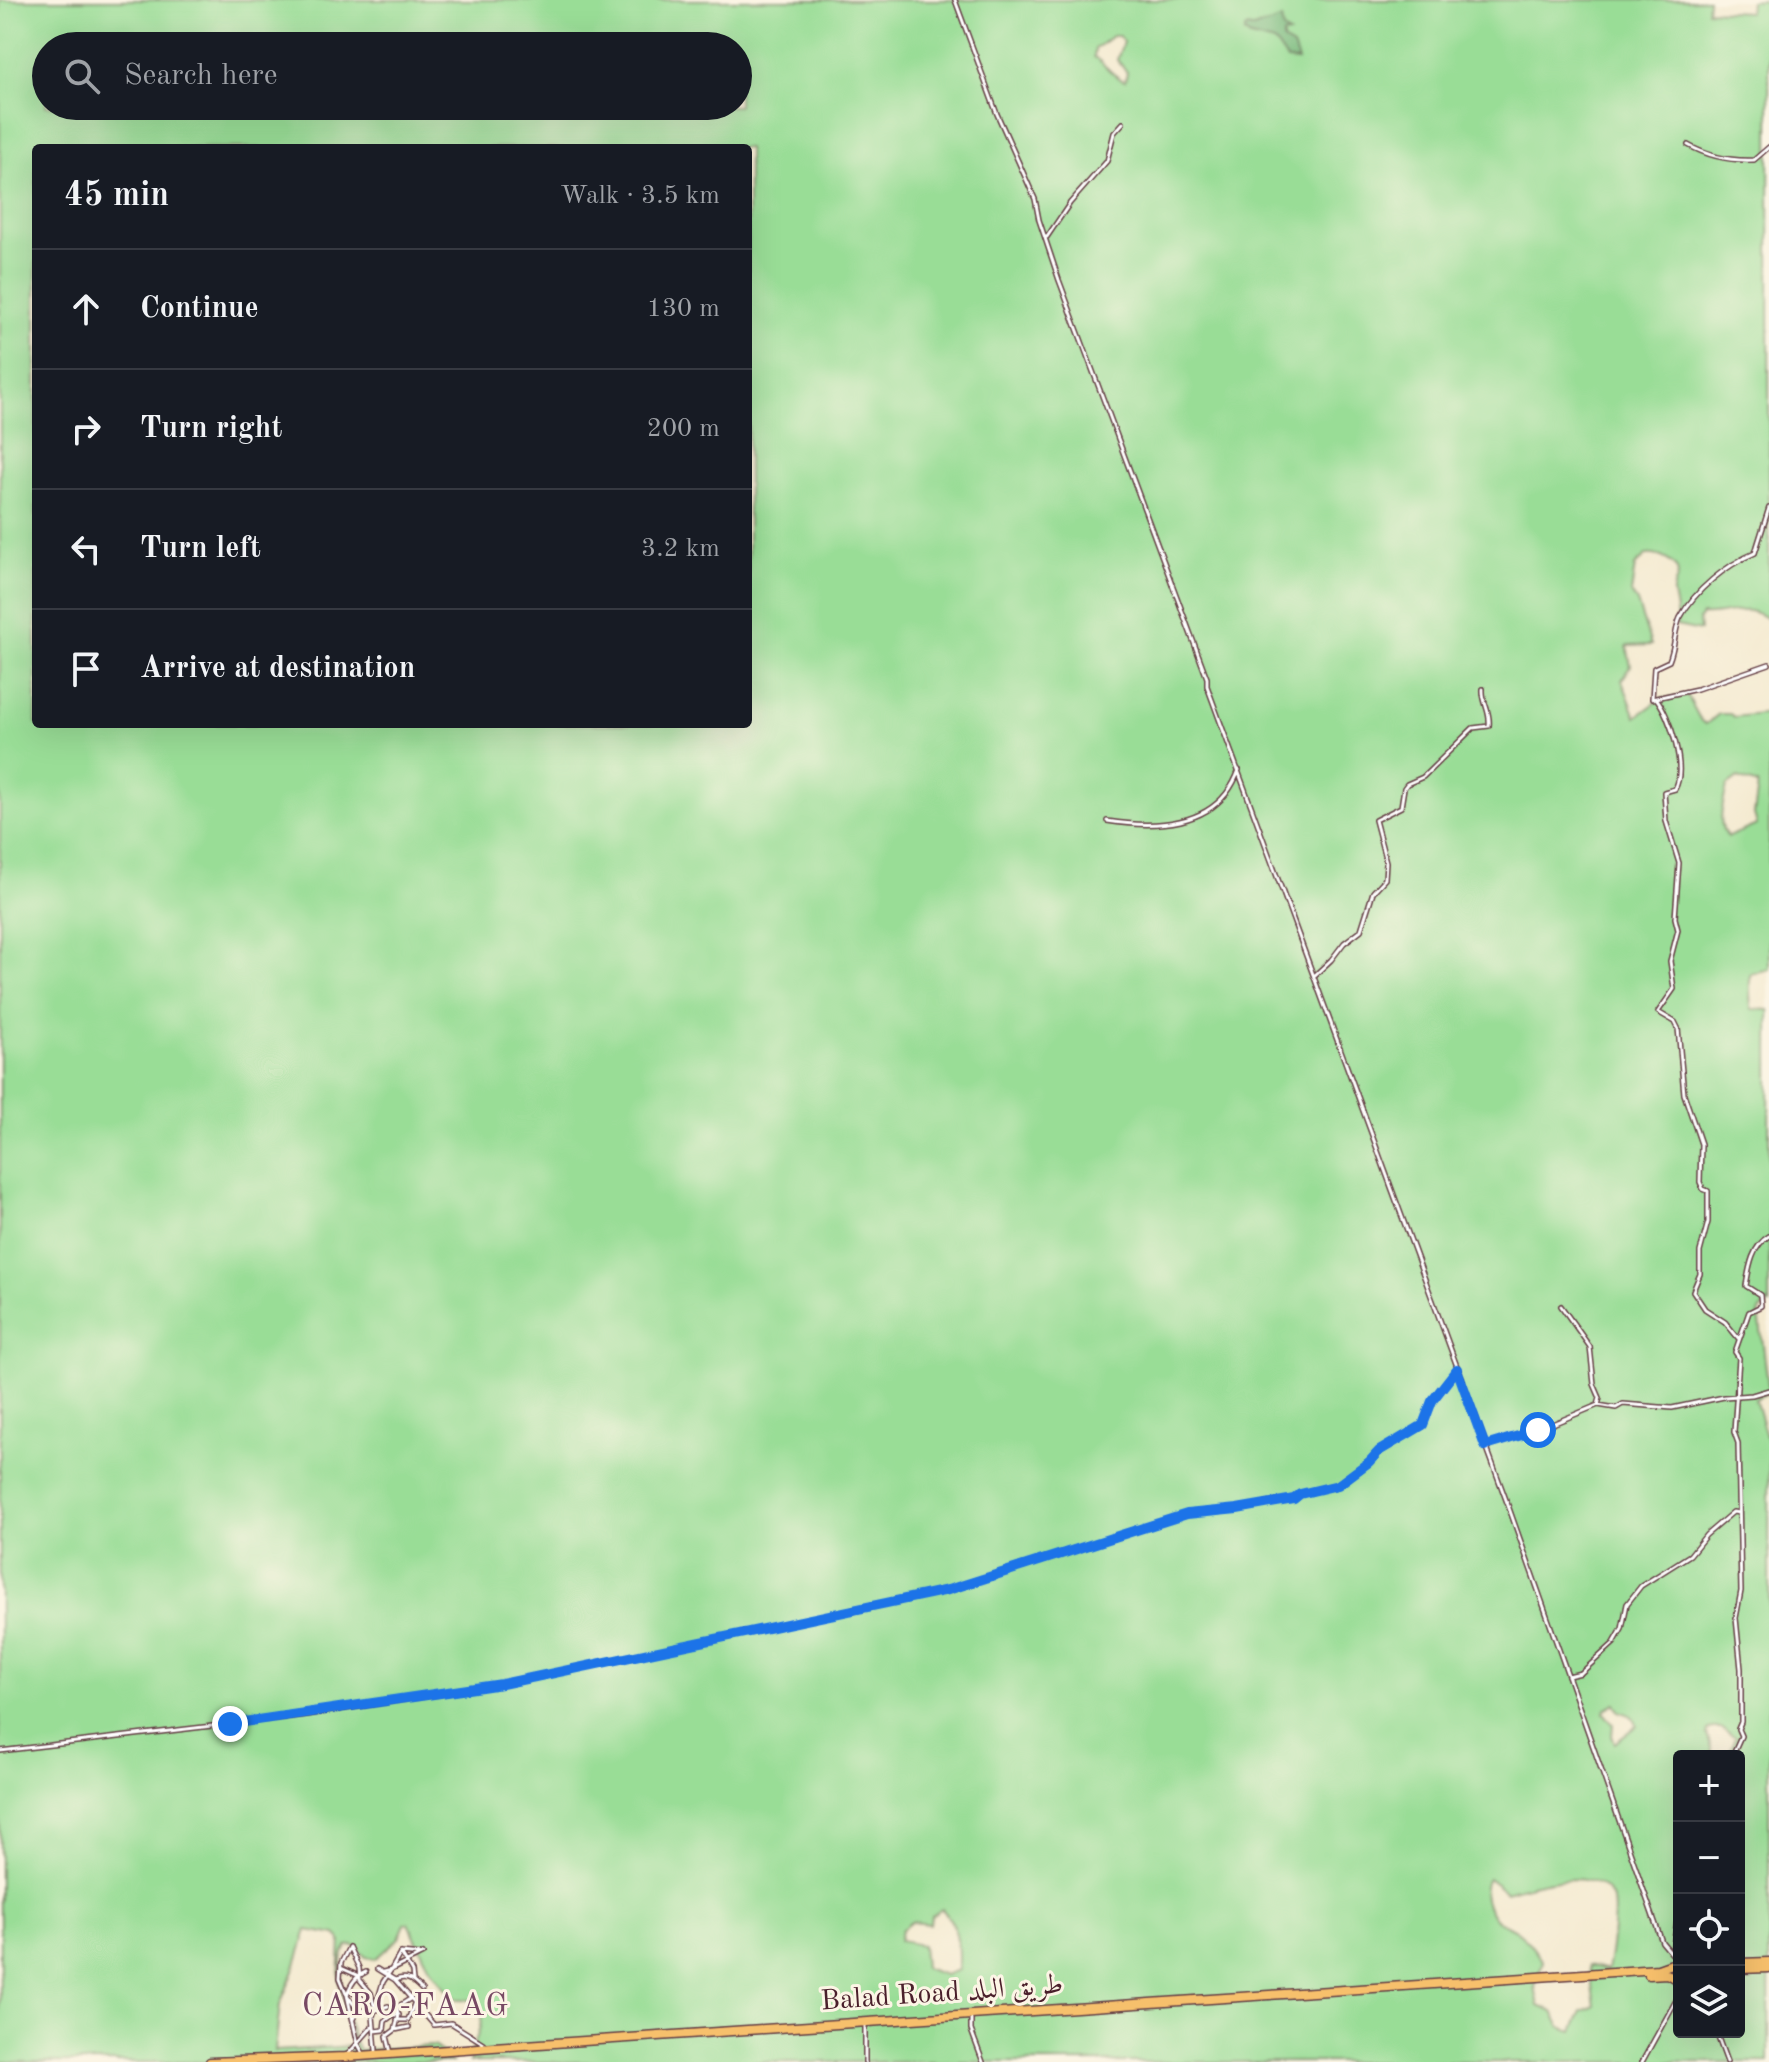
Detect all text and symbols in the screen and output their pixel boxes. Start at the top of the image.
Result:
search box [32,32,752,120]
icon: search [60,54,104,98]
text: Search here [124,61,278,91]
text: 45 min [64,179,169,213]
text: Walk · 3.5 km [560,183,720,209]
icon: ahead [64,287,108,331]
text: Continue [140,294,259,324]
text: 130 m [647,296,720,322]
icon: right [64,407,108,451]
text: Turn right [140,414,282,444]
text: 200 m [647,416,720,442]
icon: left [64,527,108,571]
text: Turn left [140,534,261,564]
text: 3.2 km [641,536,720,562]
icon: arrive [64,647,108,691]
text: Arrive at destination [140,654,415,684]
route start [1520,1412,1556,1448]
route end [212,1706,248,1742]
map controls [1673,1750,1745,2038]
button: + [1673,1750,1745,1822]
button: − [1673,1822,1745,1894]
button: locate [1673,1894,1745,1966]
button: layers [1673,1966,1745,2038]
street label: Balad Road طريق البلد [820,1972,1064,2017]
district label: CARO-FAAG [302,1991,510,2023]

